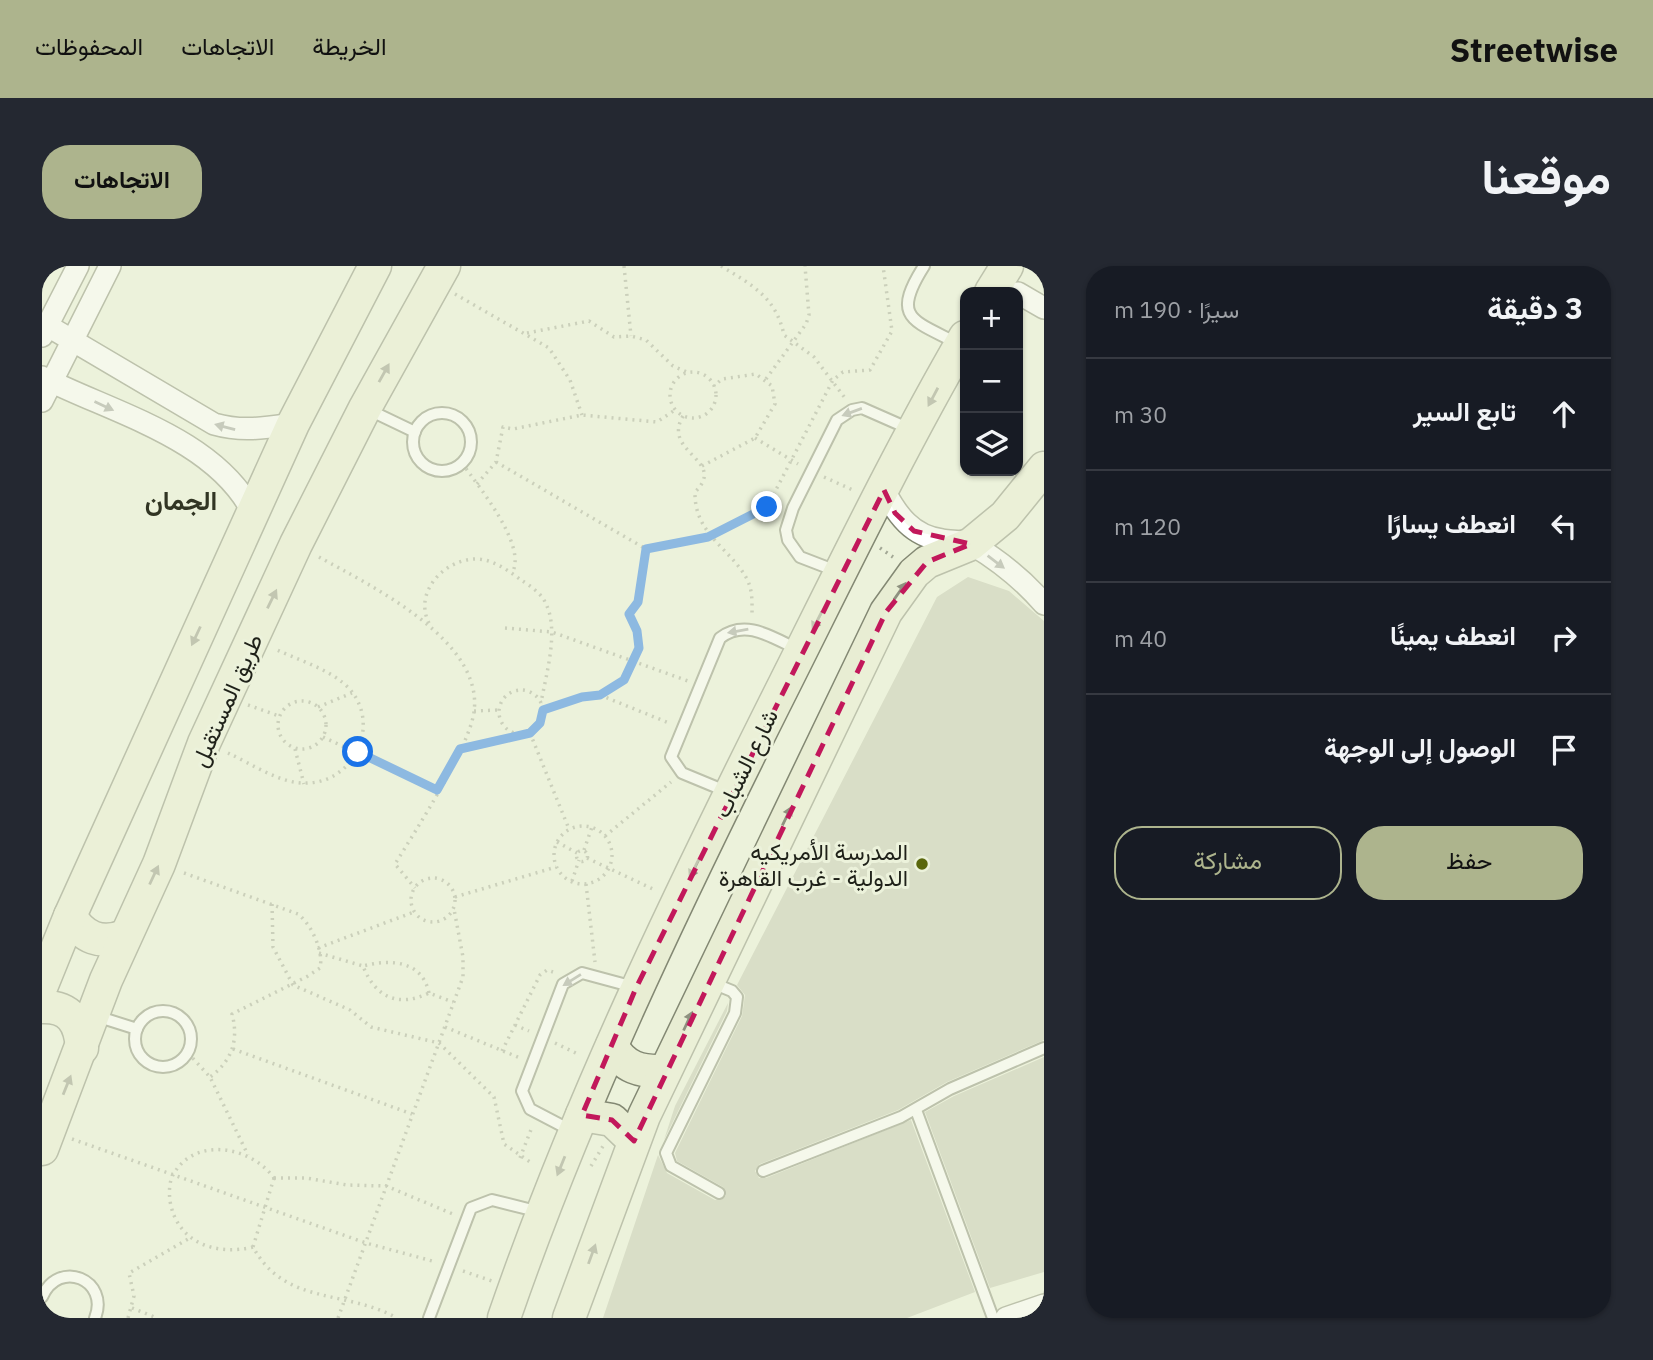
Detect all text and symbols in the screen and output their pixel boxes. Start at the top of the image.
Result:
text: Streetwise [1450,28,1618,71]
text: المحفوظات [35,30,143,62]
text: الاتجاهات [181,30,274,62]
text: الخريطة [312,30,387,62]
text: موقعنا [1481,144,1611,207]
button: الاتجاهات [42,145,202,219]
map controls [960,287,1023,476]
button: + [960,287,1023,350]
text: 3 دقيقة [1487,288,1583,327]
text: سيرًا · 190 m [1114,294,1239,324]
button: − [960,350,1023,413]
one-way arrow [378,363,390,383]
one-way arrow [927,387,939,407]
text: تابع السير [1413,394,1516,428]
icon: ahead [1545,395,1583,433]
text: 30 m [1114,399,1167,429]
one-way arrow [94,400,114,412]
one-way arrow [842,407,863,418]
button: layers [960,413,1023,476]
one-way arrow [214,421,236,432]
district label: الجمان [145,483,217,517]
route end [751,491,782,522]
text: انعطف يسارًا [1387,506,1516,540]
icon: left [1545,507,1583,545]
text: 120 m [1114,511,1181,541]
one-way arrow [987,555,1005,569]
one-way arrow [893,582,907,600]
one-way arrow [266,589,278,609]
one-way arrow [811,611,822,631]
text: انعطف يمينًا [1390,618,1516,652]
icon: right [1545,619,1583,657]
text: 40 m [1114,623,1167,653]
one-way arrow [191,626,202,646]
one-way arrow [727,626,749,637]
street label: طريق المستقبل [183,629,270,772]
street label: شارع الشباب [706,704,786,823]
text: الوصول إلى الوجهة [1324,730,1516,764]
icon: arrive [1545,731,1583,769]
route start [342,736,373,767]
one-way arrow [781,806,792,826]
button: مشاركة [1114,826,1342,900]
button: حفظ [1356,826,1583,900]
place label: المدرسة الأمريكيه الدولية - غرب القاهرة [719,836,908,893]
marker: المدرسة الأمريكيه الدولية - غرب القاهرة [914,856,930,872]
one-way arrow [688,858,699,879]
one-way arrow [148,865,160,885]
one-way arrow [562,973,582,986]
one-way arrow [682,1011,694,1031]
one-way arrow [62,1075,73,1096]
one-way arrow [556,1155,567,1176]
one-way arrow [587,1243,598,1264]

